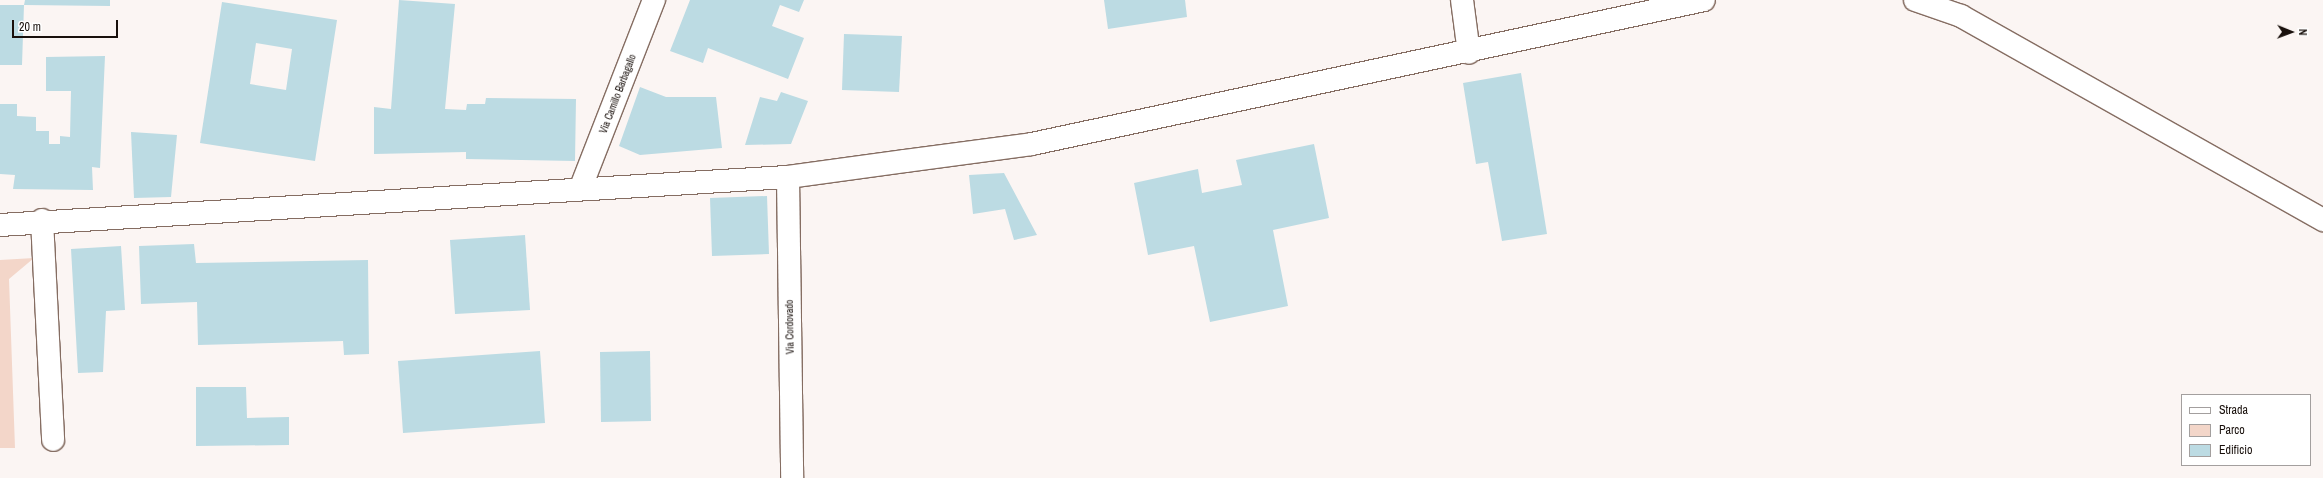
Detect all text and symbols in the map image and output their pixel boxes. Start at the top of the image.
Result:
scale bar [14,12,120,38]
north arrow [2271,12,2311,52]
text: 20 m [19,19,41,35]
text: N [2296,29,2310,36]
street label: Via Camillo Barbagallo [597,53,639,135]
street label: Via Cordovado [784,300,796,354]
legend [2181,394,2311,466]
text: Strada [2219,402,2248,418]
text: Parco [2219,422,2245,438]
text: Edificio [2219,442,2252,458]

